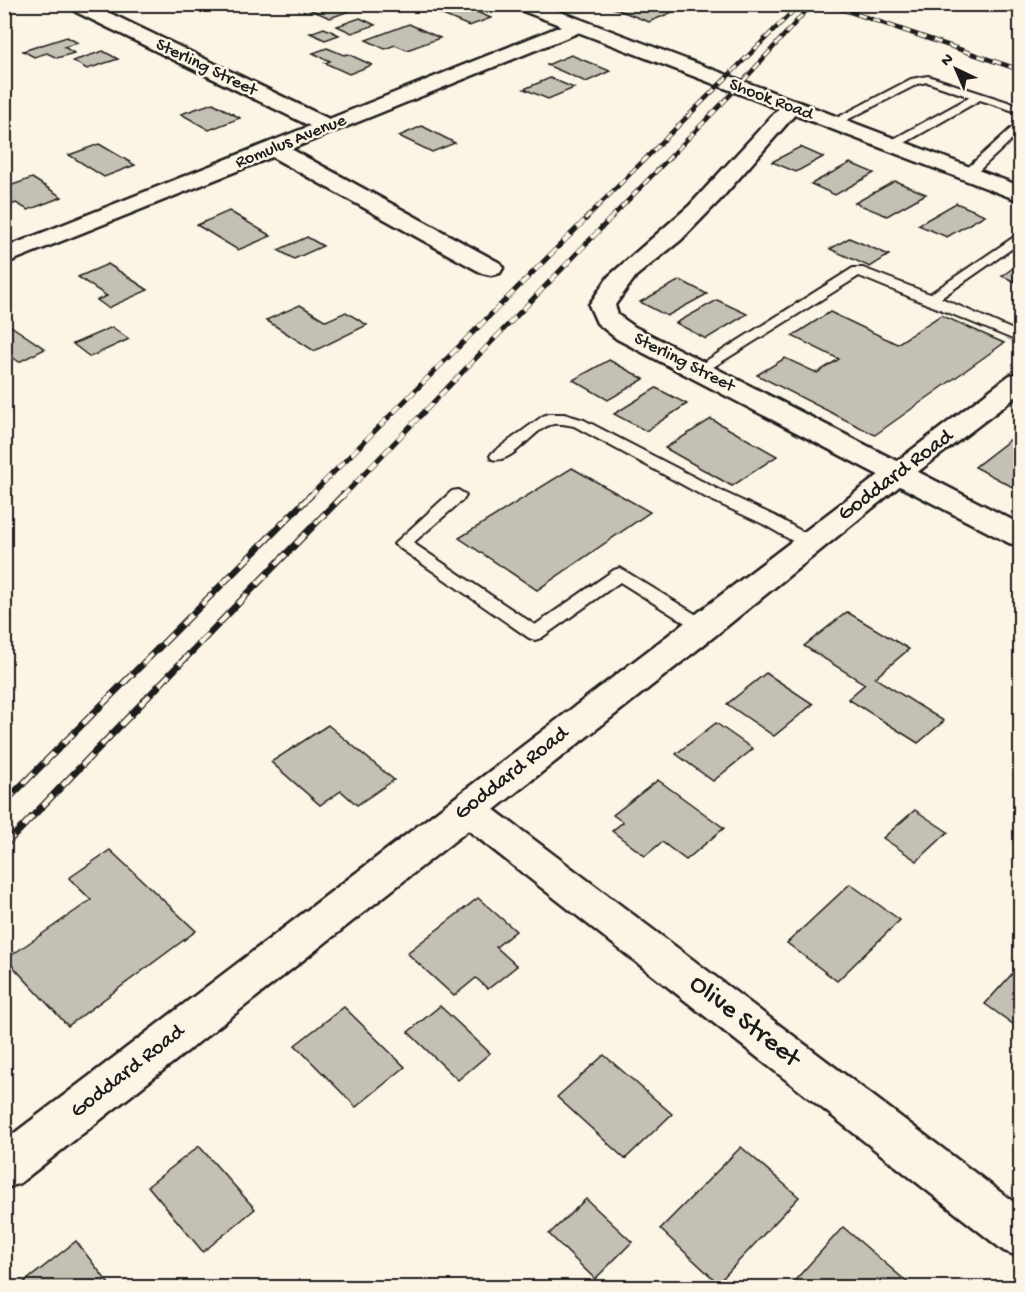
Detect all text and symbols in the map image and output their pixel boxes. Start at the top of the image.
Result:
street label: Sterling Street [152,34,262,102]
north arrow [926,39,986,99]
text: N [938,50,959,71]
street label: Shook Road [726,74,817,126]
street label: Romulus Avenue [233,110,350,174]
street label: Sterling Street [630,329,739,398]
street label: Goddard Road [833,423,960,528]
street label: Goddard Road [450,720,576,826]
street label: Olive Street [682,969,808,1077]
street label: Goddard Road [66,1018,192,1124]

